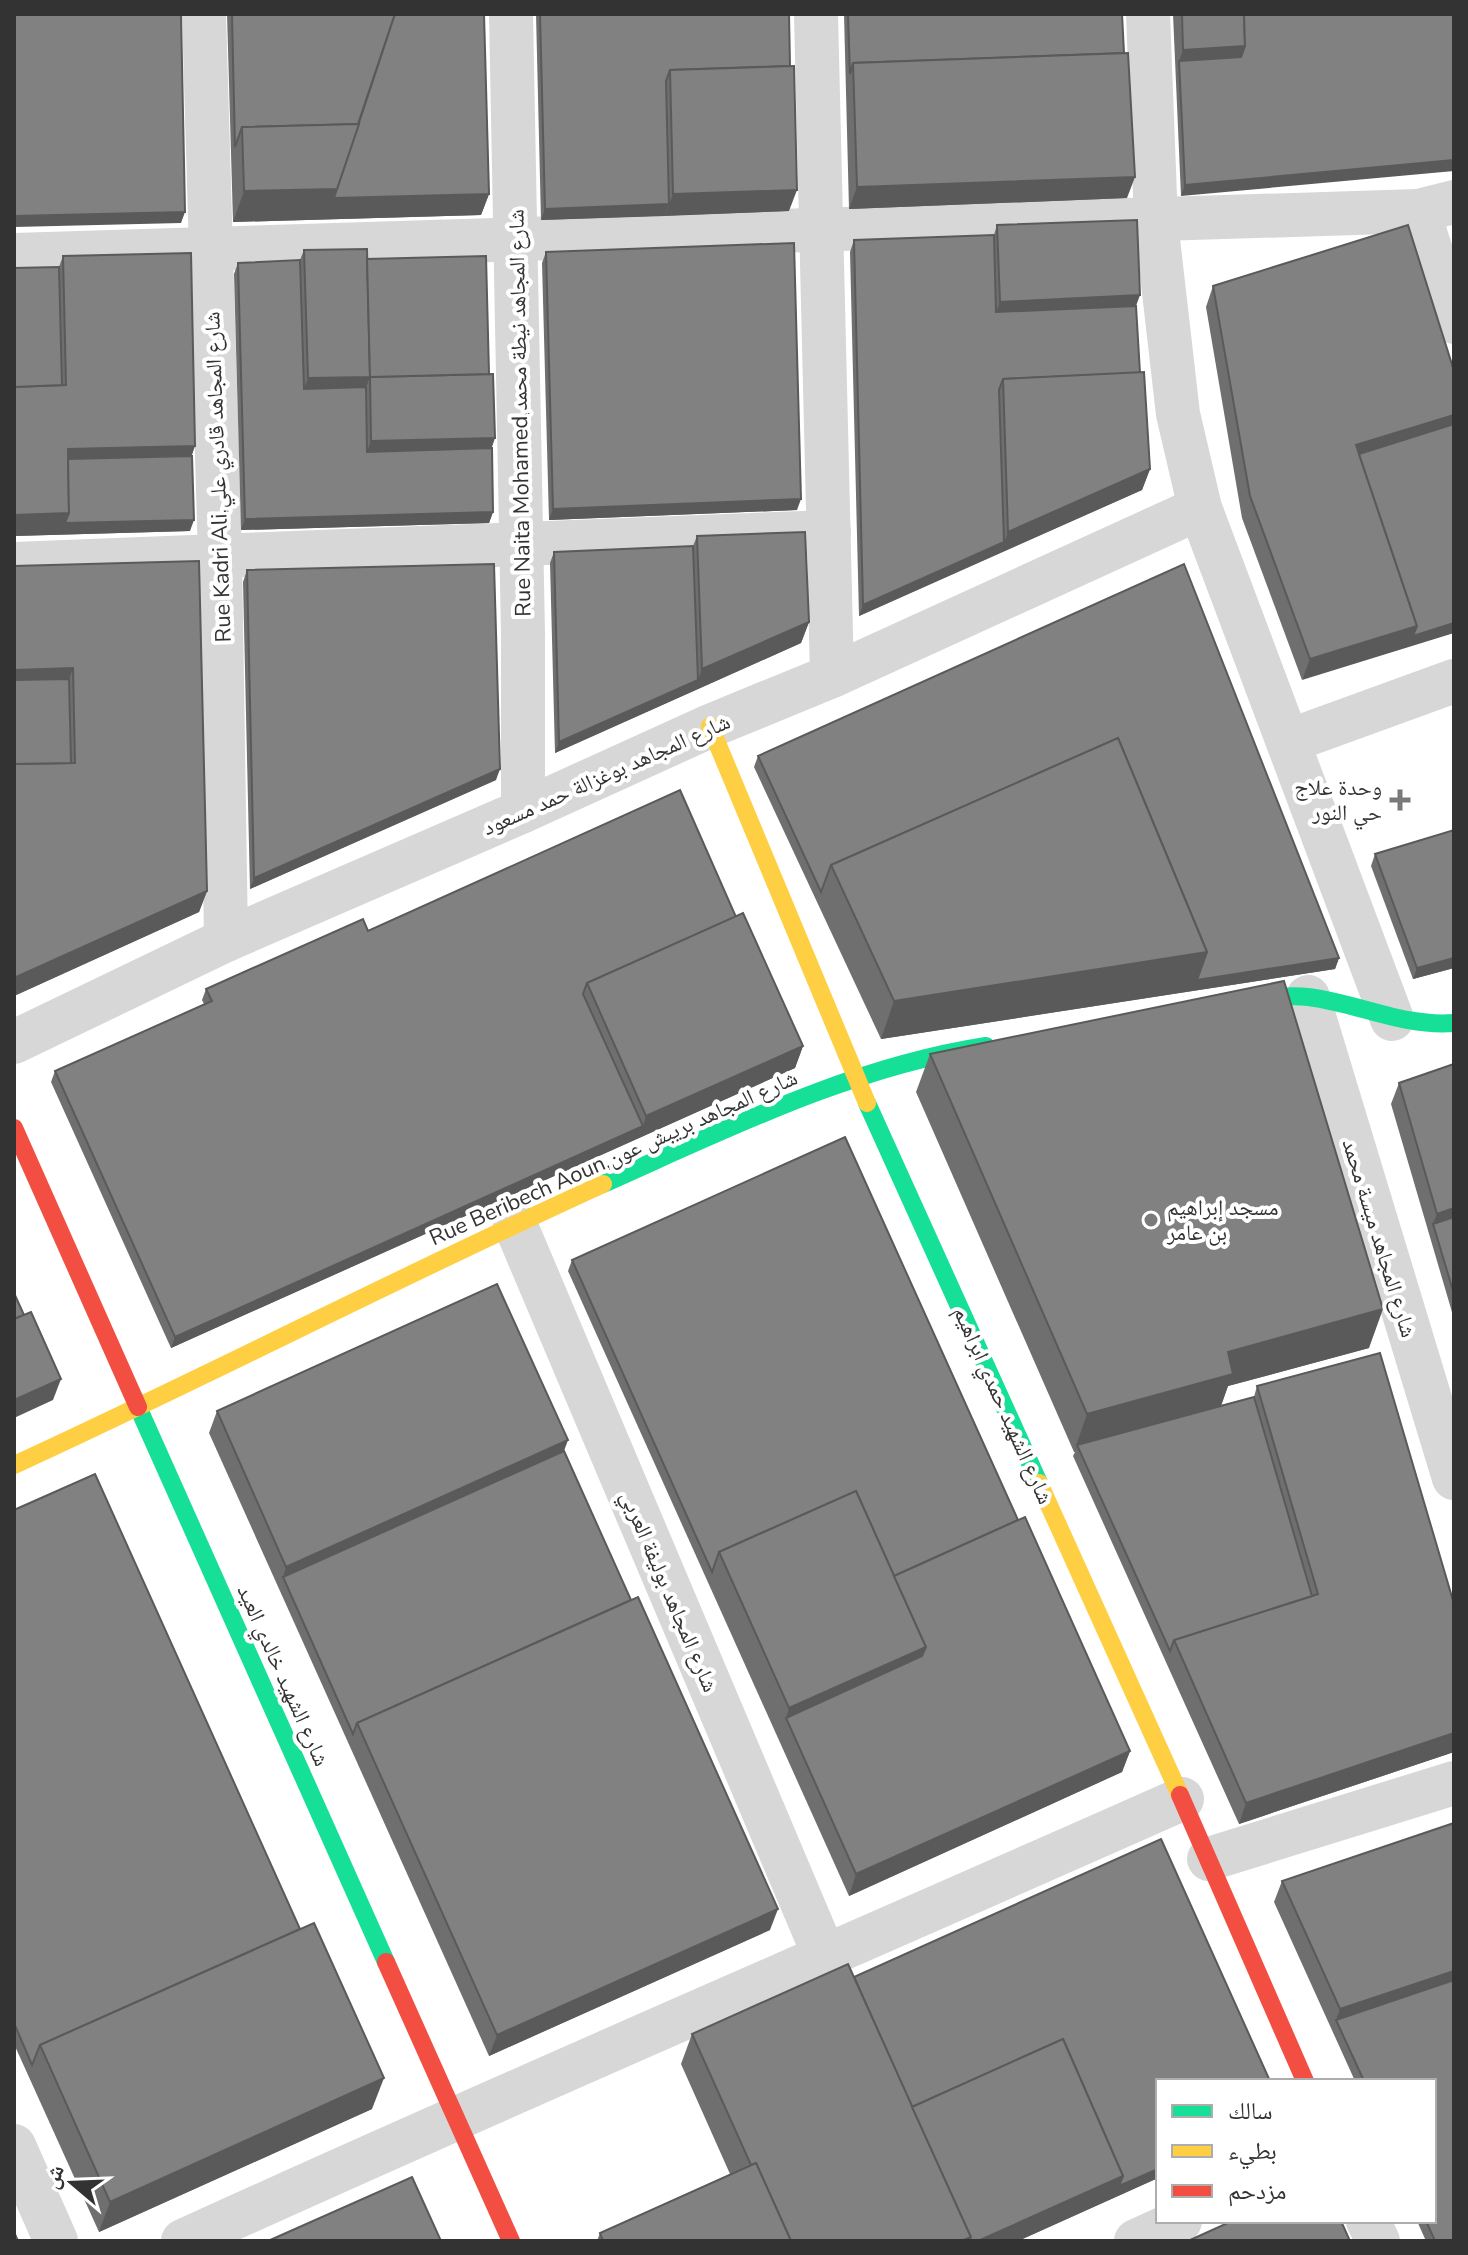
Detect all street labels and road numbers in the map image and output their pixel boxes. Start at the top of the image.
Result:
street label: Rue Naita Mohamed,شارع المجاهد نيطة محمد [501,209,539,617]
street label: Rue Kadri Ali,شارع المجاهد قادري علي [197,311,240,643]
street label: شارع المجاهد بوغزالة حمد مسعود [478,707,735,843]
street label: Rue Beribech Aoun,شارع المجاهد بريبش عون [425,1063,802,1253]
street label: شارع المجاهد ميسة محمد [1335,1135,1424,1341]
street label: شارع الشهيد حمدي ابراهيم [945,1302,1060,1510]
street label: شارع المجاهد بوليفة العربي [612,1486,725,1697]
street label: شارع الشهيد خالدي العيد [228,1580,337,1772]

